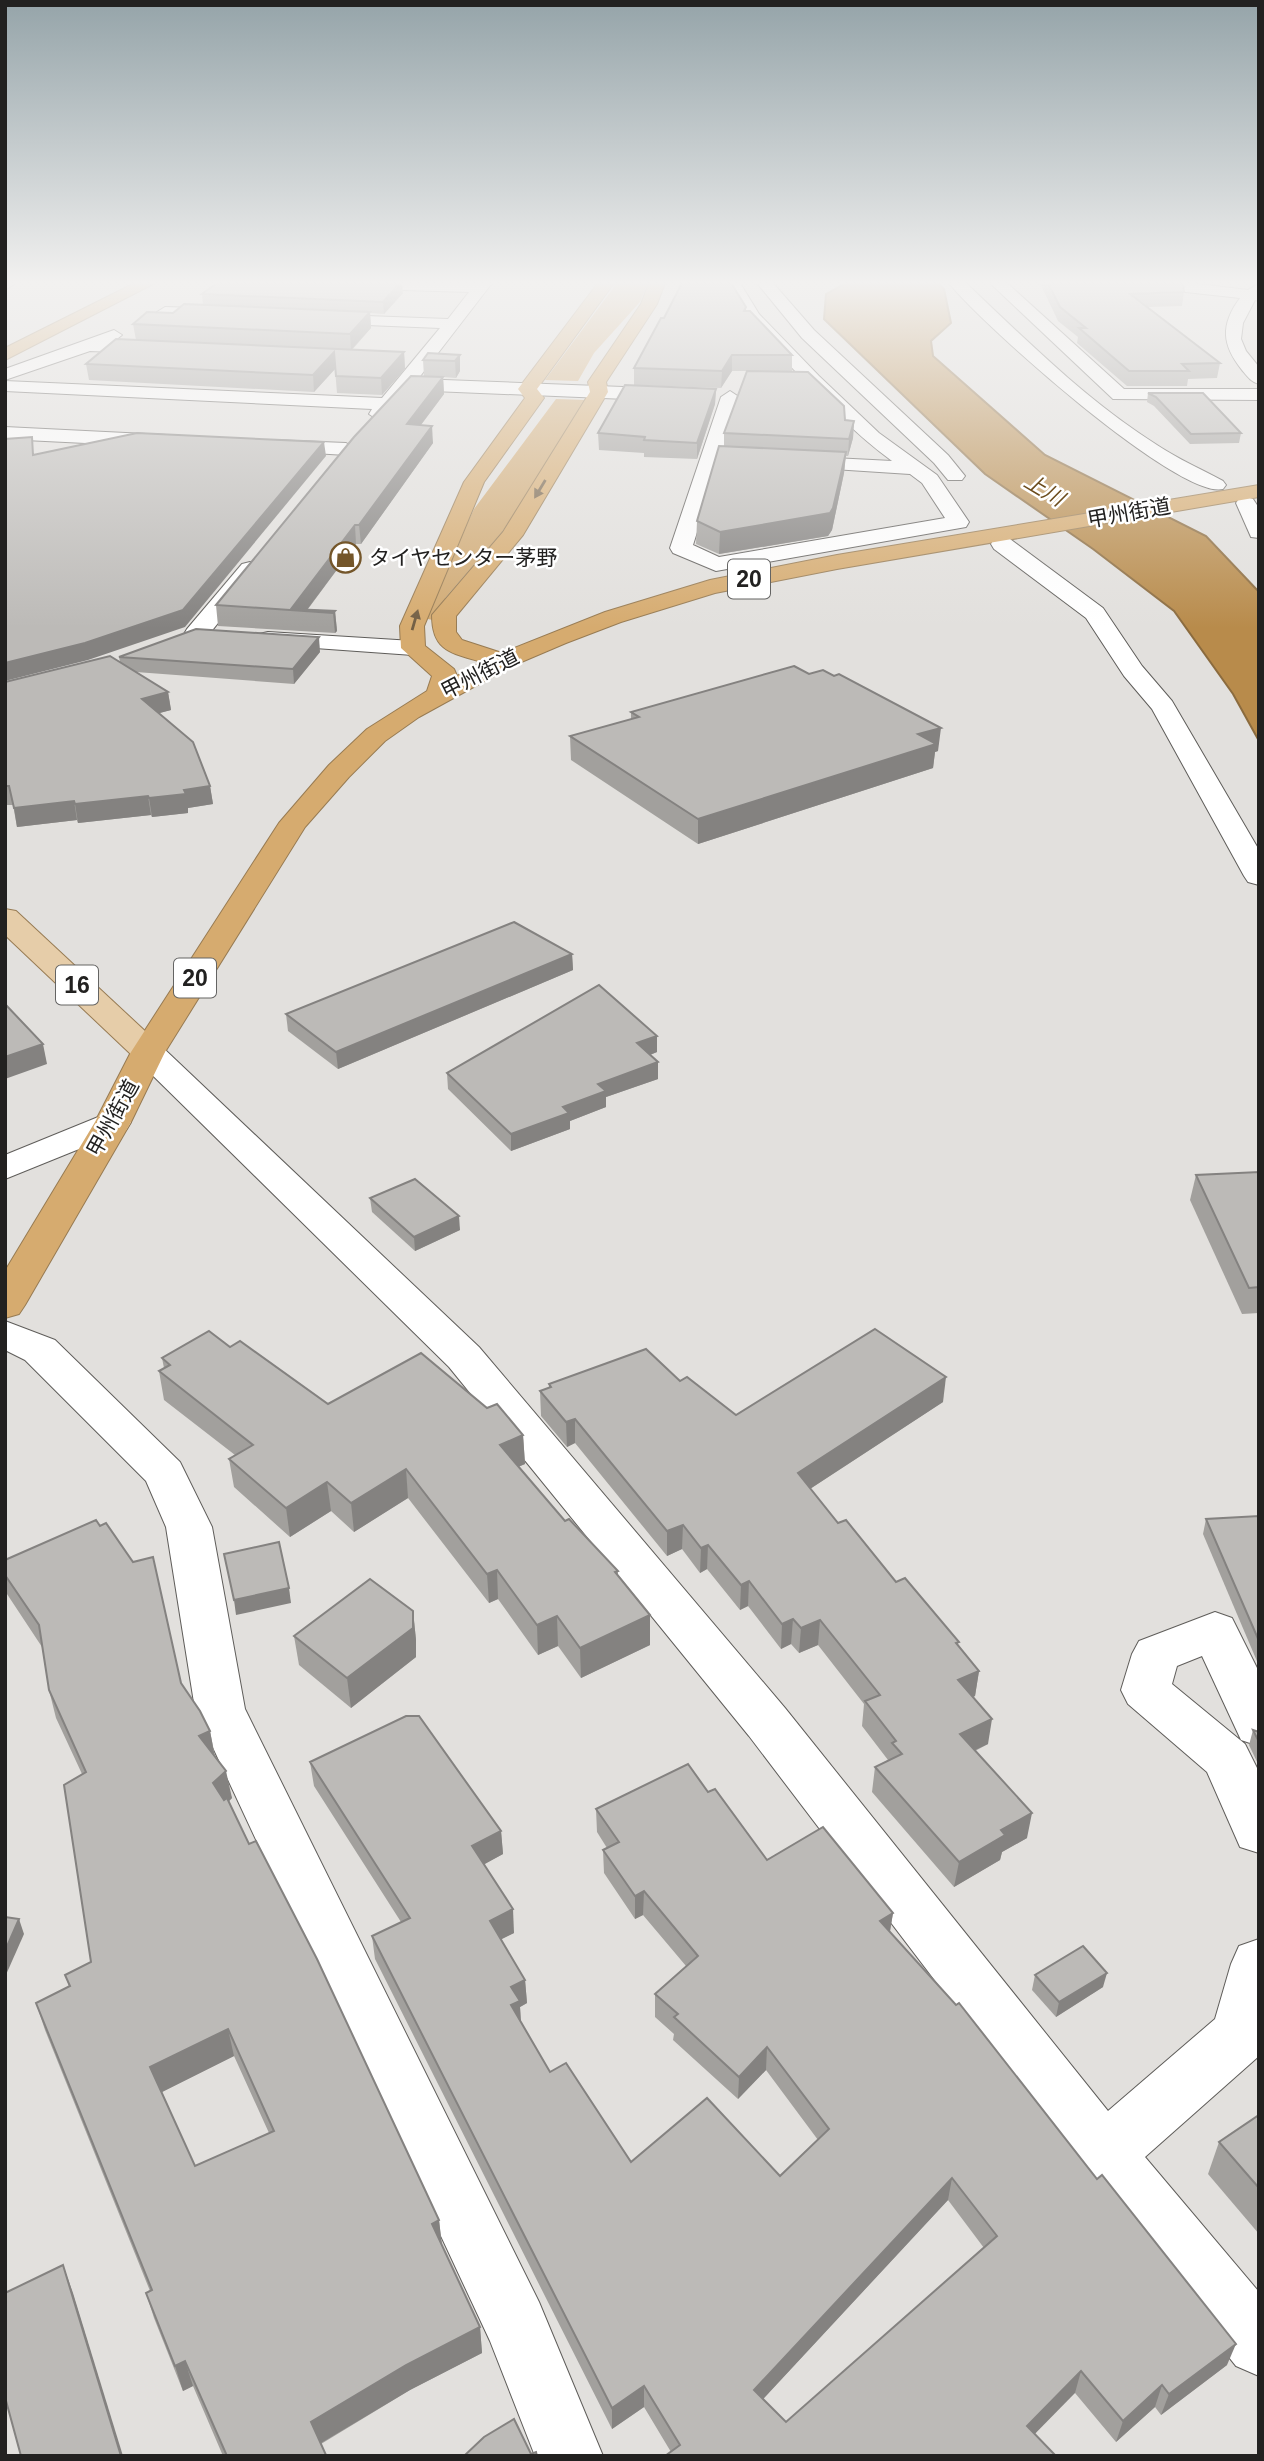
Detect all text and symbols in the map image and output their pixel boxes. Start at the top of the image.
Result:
water label: 上川 [1020,469,1070,511]
one-way arrow [534,479,546,498]
street label: 甲州街道 [1086,494,1172,531]
shop icon: タイヤセンター茅野 [329,541,363,575]
place label: タイヤセンター茅野 [369,546,557,569]
road number: 20 [728,559,770,598]
one-way arrow [410,608,421,630]
street label: 甲州街道 [437,644,522,703]
road number: 20 [174,959,216,998]
road number: 16 [56,966,98,1004]
street label: 甲州街道 [82,1075,143,1160]

